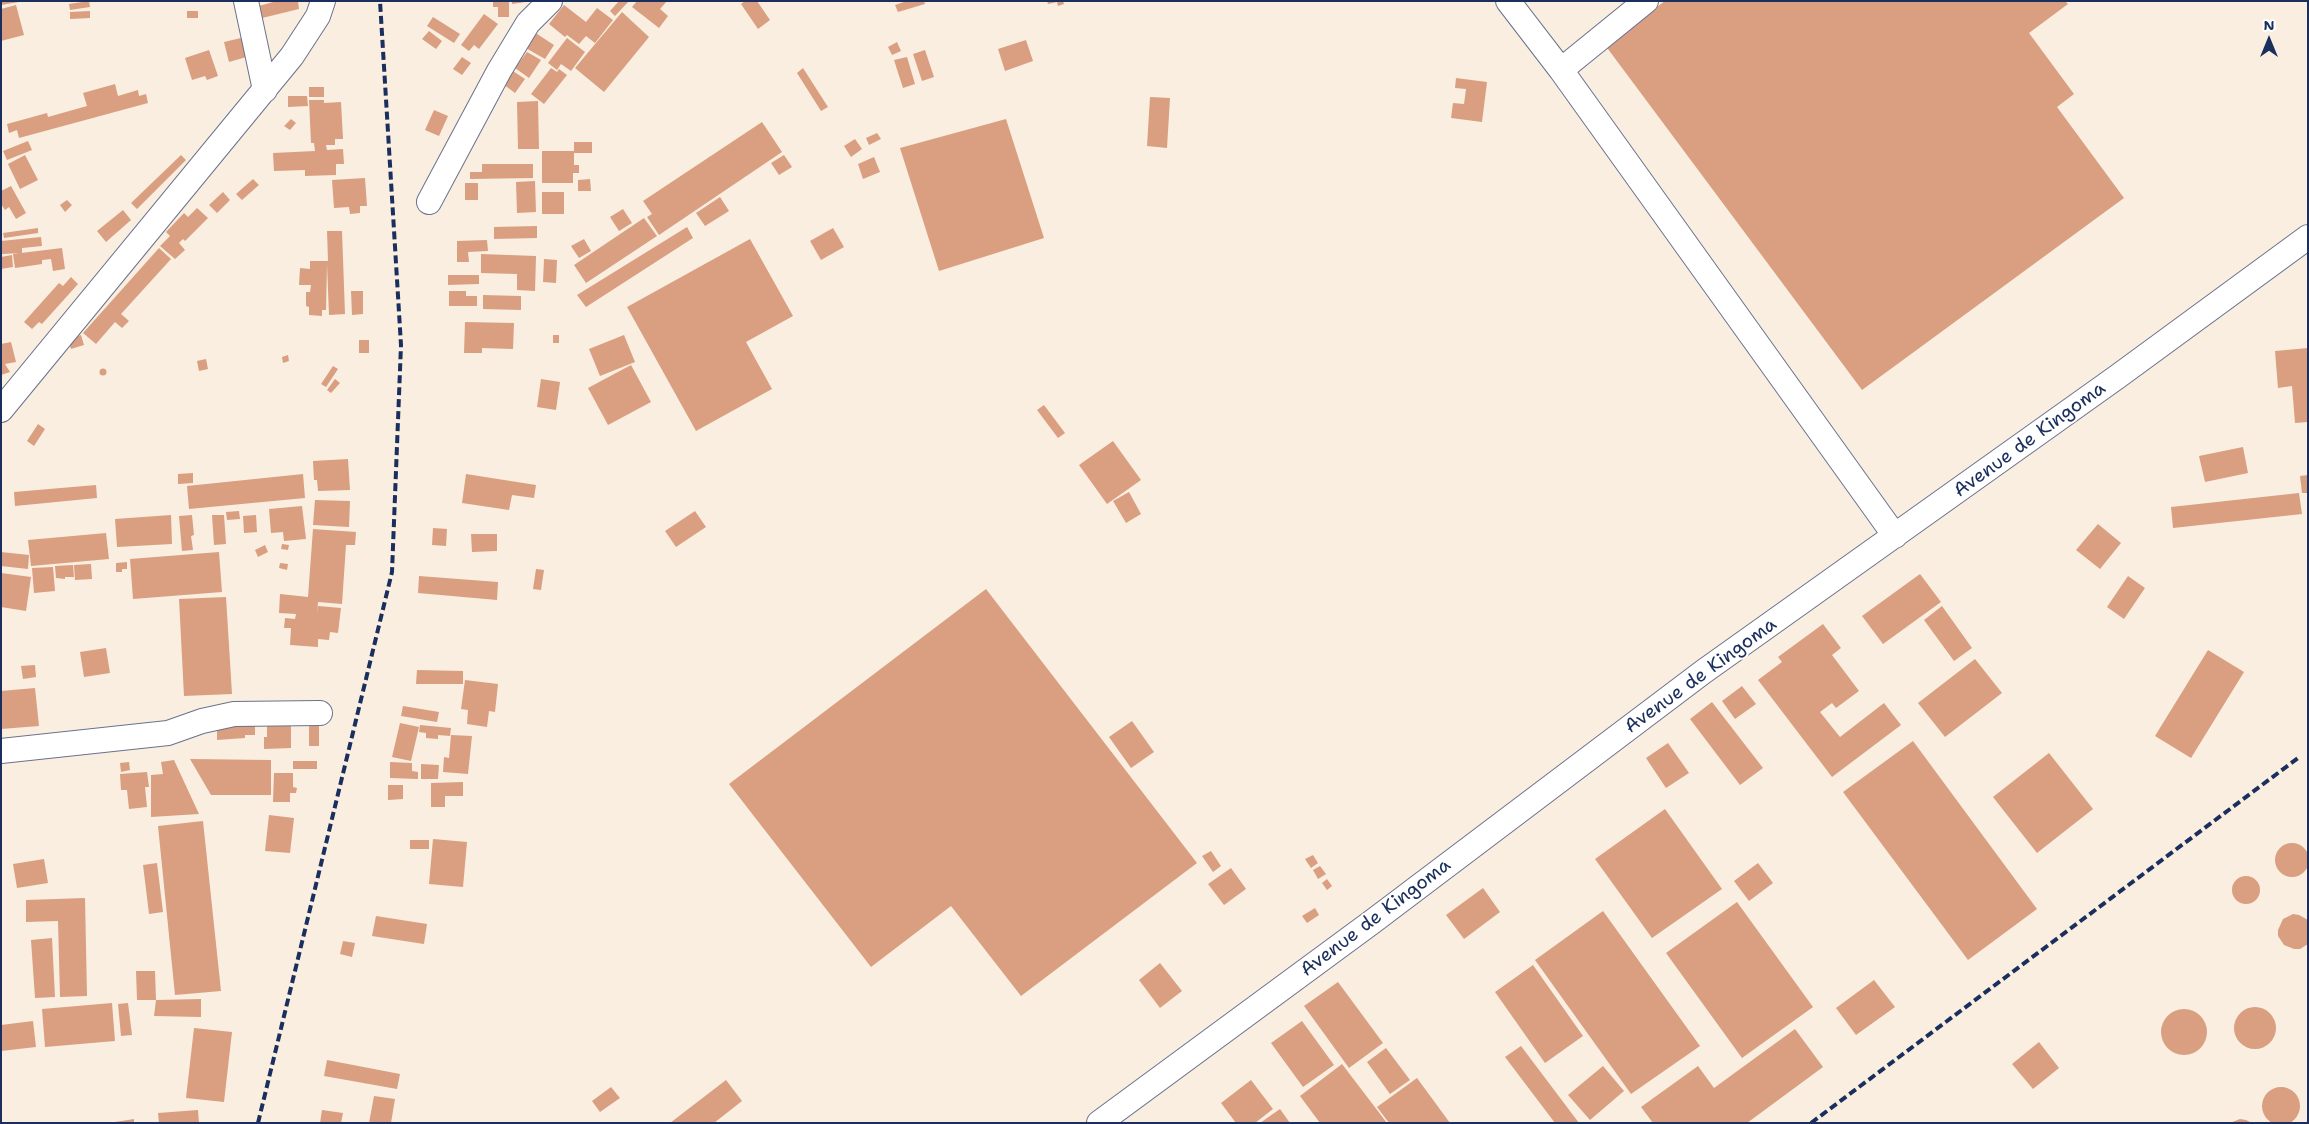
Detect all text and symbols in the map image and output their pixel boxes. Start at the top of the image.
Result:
north arrow [2244,15,2294,65]
text: N [2263,16,2275,34]
street label: Avenue de Kingoma [1950,377,2110,503]
street label: Avenue de Kingoma [1621,613,1781,739]
street label: Avenue de Kingoma [1296,854,1456,982]

